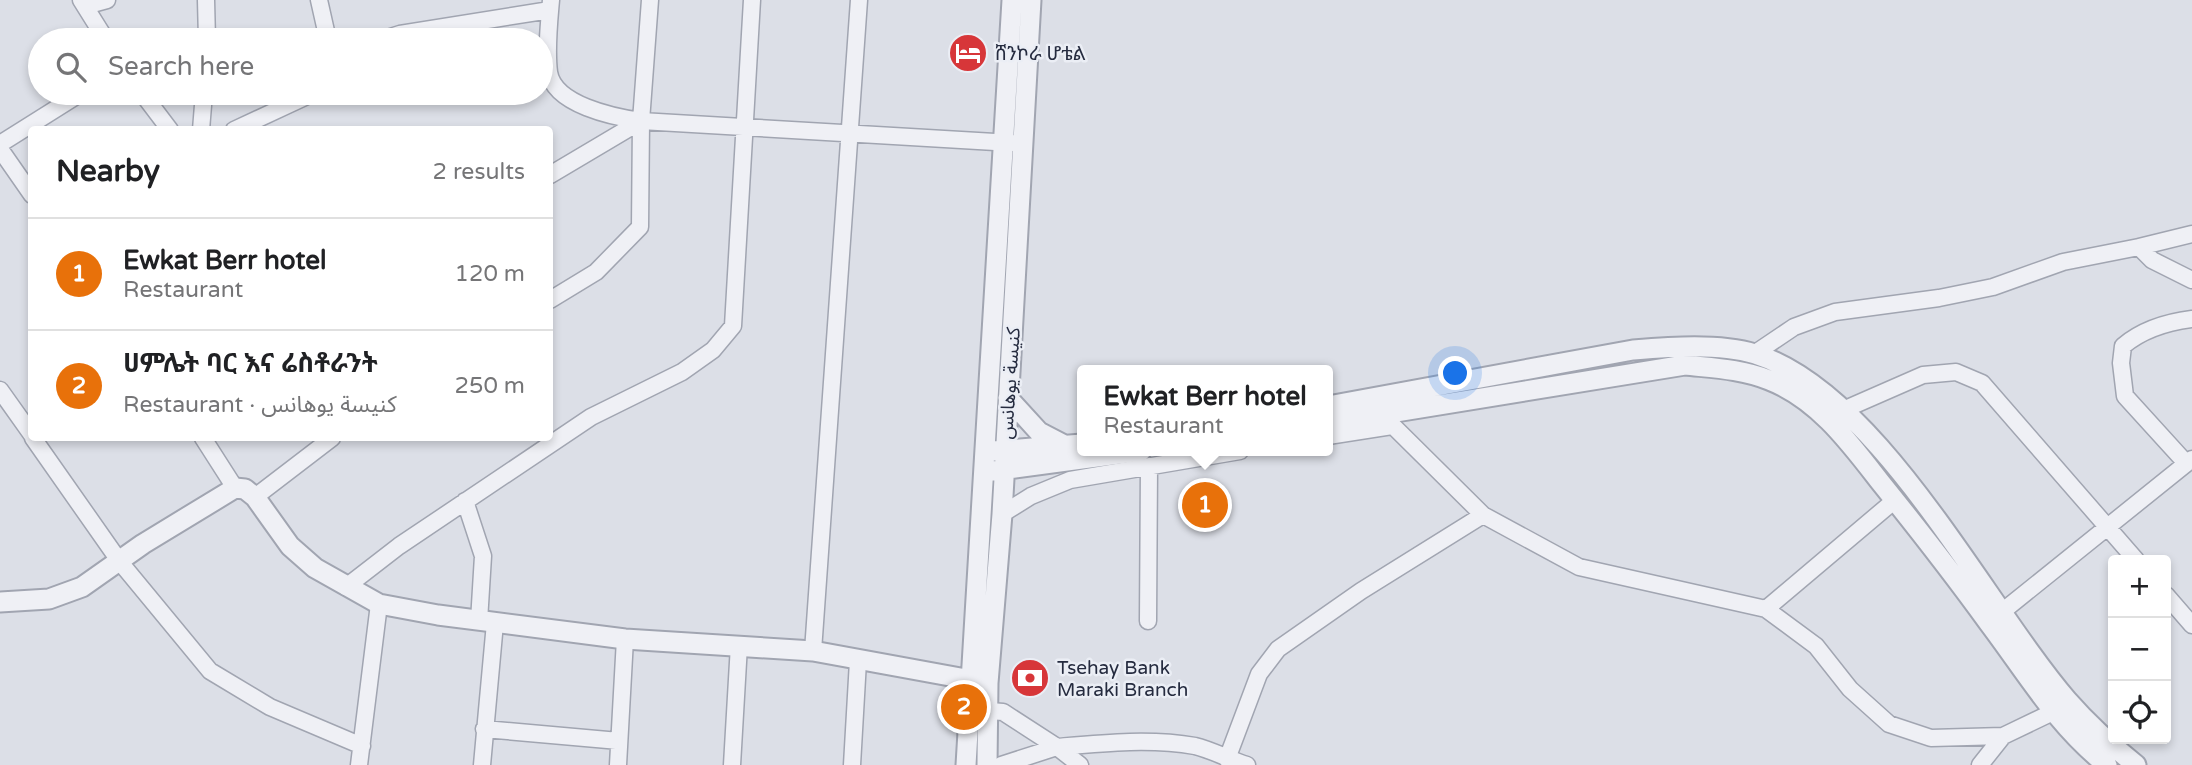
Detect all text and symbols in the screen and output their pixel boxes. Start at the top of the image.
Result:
search box [28,28,553,105]
hotel icon: ሸንኮራ ሆቴል [947,32,989,74]
place label: ሸንኮራ ሆቴል [995,43,1086,65]
icon: search [52,48,90,86]
text: Search here [108,51,254,82]
text: Nearby [56,153,160,190]
text: 2 results [432,158,525,186]
text: Ewkat Berr hotel [123,245,326,276]
text: 1 [72,260,86,288]
text: 120 m [455,260,525,288]
text: Restaurant [123,276,243,304]
street label: كنيسة يوهانس [995,325,1025,440]
text: ሀምሌት ባር እና ሬስቶራንት [123,348,378,379]
your location [1438,356,1472,390]
popup [1077,365,1333,456]
text: 2 [72,372,86,400]
text: 250 m [455,372,525,400]
text: Ewkat Berr hotel [1103,381,1307,412]
text: Restaurant · كنيسة يوهانس [123,391,397,419]
text: Restaurant [1103,412,1224,440]
pin: 1 [1182,479,1228,531]
map controls [2108,555,2171,744]
button: + [2108,555,2171,618]
button: − [2108,618,2171,681]
bank icon: Tsehay Bank Maraki Branch [1009,657,1051,699]
place label: Tsehay Bank Maraki Branch [1057,657,1188,701]
pin: 2 [941,681,987,733]
button: locate [2108,681,2171,744]

